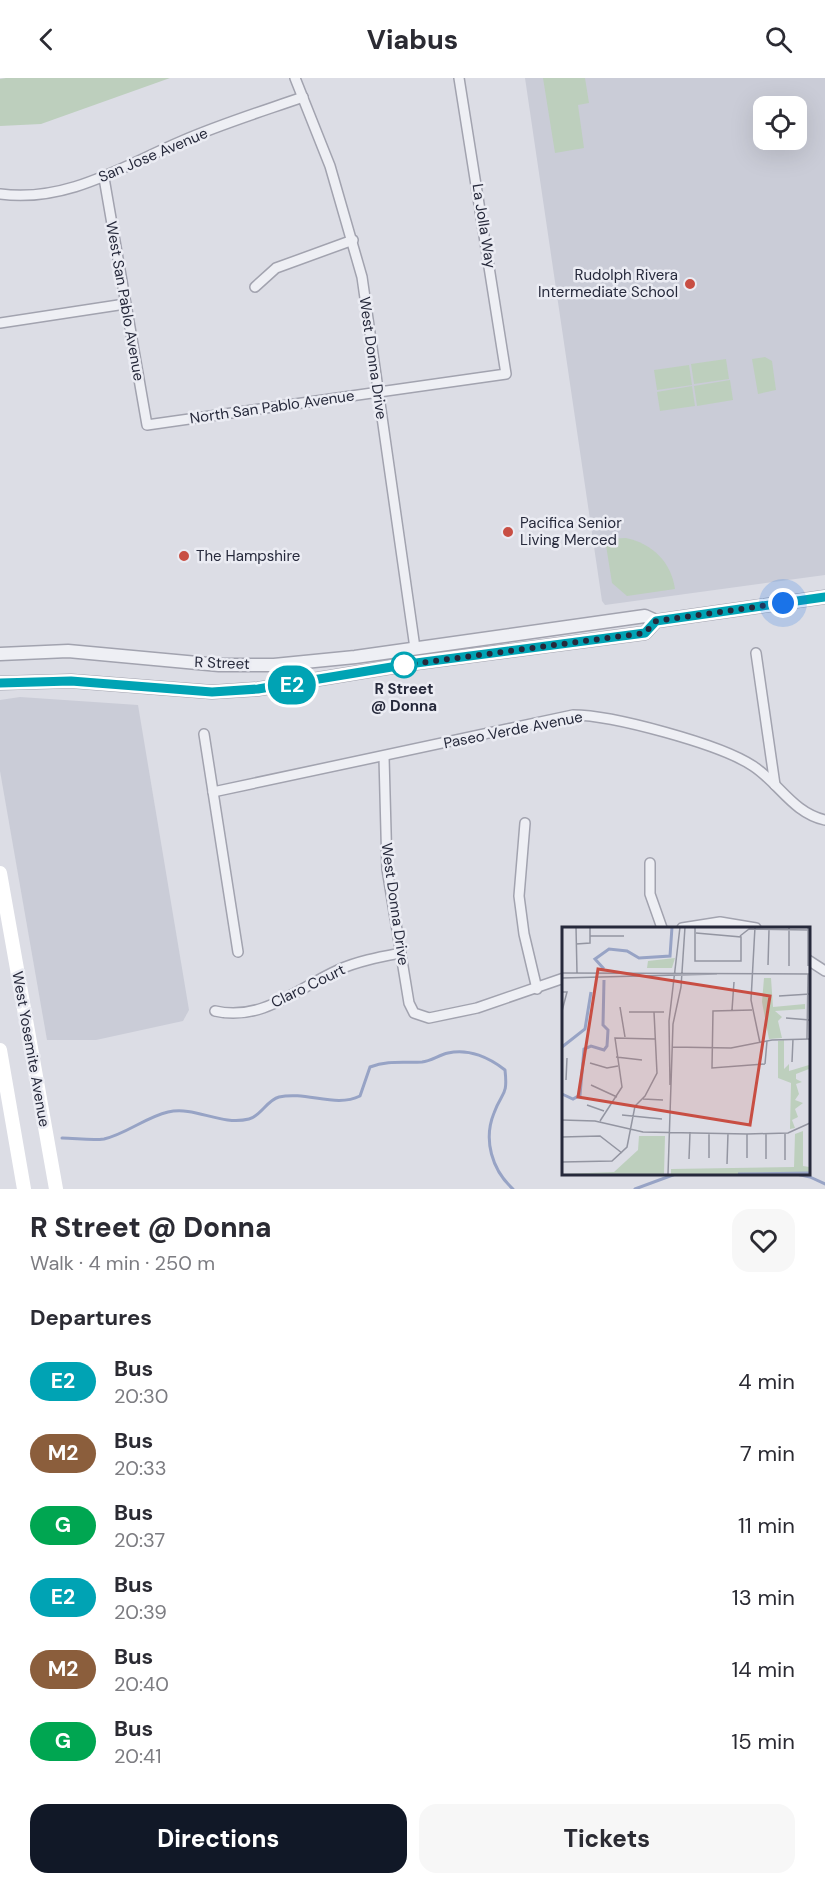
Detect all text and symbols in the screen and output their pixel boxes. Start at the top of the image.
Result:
text: Viabus [367,22,458,57]
icon: back [30,23,63,56]
icon: search [762,23,795,56]
map controls [753,96,807,150]
button: locate [753,96,807,150]
street label: San Jose Avenue [95,123,211,187]
street label: La Jolla Way [467,182,501,270]
street label: West San Pablo Avenue [101,220,149,382]
place label: Rudolph Rivera Intermediate School [538,265,678,302]
marker: Rudolph Rivera Intermediate School [683,277,697,291]
street label: West Donna Drive [355,295,391,421]
street label: North San Pablo Avenue [188,386,356,428]
place label: Pacifica Senior Living Merced [520,513,622,550]
marker: Pacifica Senior Living Merced [501,525,515,539]
place label: The Hampshire [196,546,300,566]
marker: The Hampshire [177,549,191,563]
your location [768,588,798,618]
street label: R Street [194,652,250,674]
marker: R Street @ Donna [391,652,417,678]
line badge: E2 [265,666,319,704]
text: E2 [280,671,304,699]
place label: R Street @ Donna [371,679,437,716]
street label: Paseo Verde Avenue [442,707,584,753]
street label: West Donna Drive [377,841,413,967]
inset map [562,927,810,1174]
street label: Claro Court [268,959,348,1013]
street label: West Yosemite Avenue [7,970,55,1128]
text: R Street @ Donna [30,1209,271,1246]
button: heart [732,1209,795,1272]
text: Walk · 4 min · 250 m [30,1250,215,1276]
text: Departures [30,1303,152,1332]
text: Bus [114,1354,153,1383]
text: E2 [51,1367,75,1395]
text: 4 min [738,1367,795,1396]
text: 20:30 [114,1383,169,1409]
text: Bus [114,1426,153,1455]
text: M2 [48,1439,78,1467]
text: 7 min [740,1439,795,1468]
text: 20:33 [114,1455,167,1481]
text: Bus [114,1498,153,1527]
text: G [55,1511,71,1539]
text: 11 min [738,1511,795,1540]
text: 20:37 [114,1527,165,1553]
text: Bus [114,1570,153,1599]
text: E2 [51,1583,75,1611]
text: 13 min [732,1583,795,1612]
text: 20:39 [114,1599,167,1625]
text: Bus [114,1642,153,1671]
text: M2 [48,1655,78,1683]
text: 14 min [731,1655,795,1684]
text: 20:40 [114,1671,169,1697]
text: Bus [114,1714,153,1743]
text: G [55,1727,71,1755]
text: 15 min [731,1727,795,1756]
text: 20:41 [114,1743,161,1769]
button: Directions [30,1804,407,1873]
button: Tickets [419,1804,795,1873]

